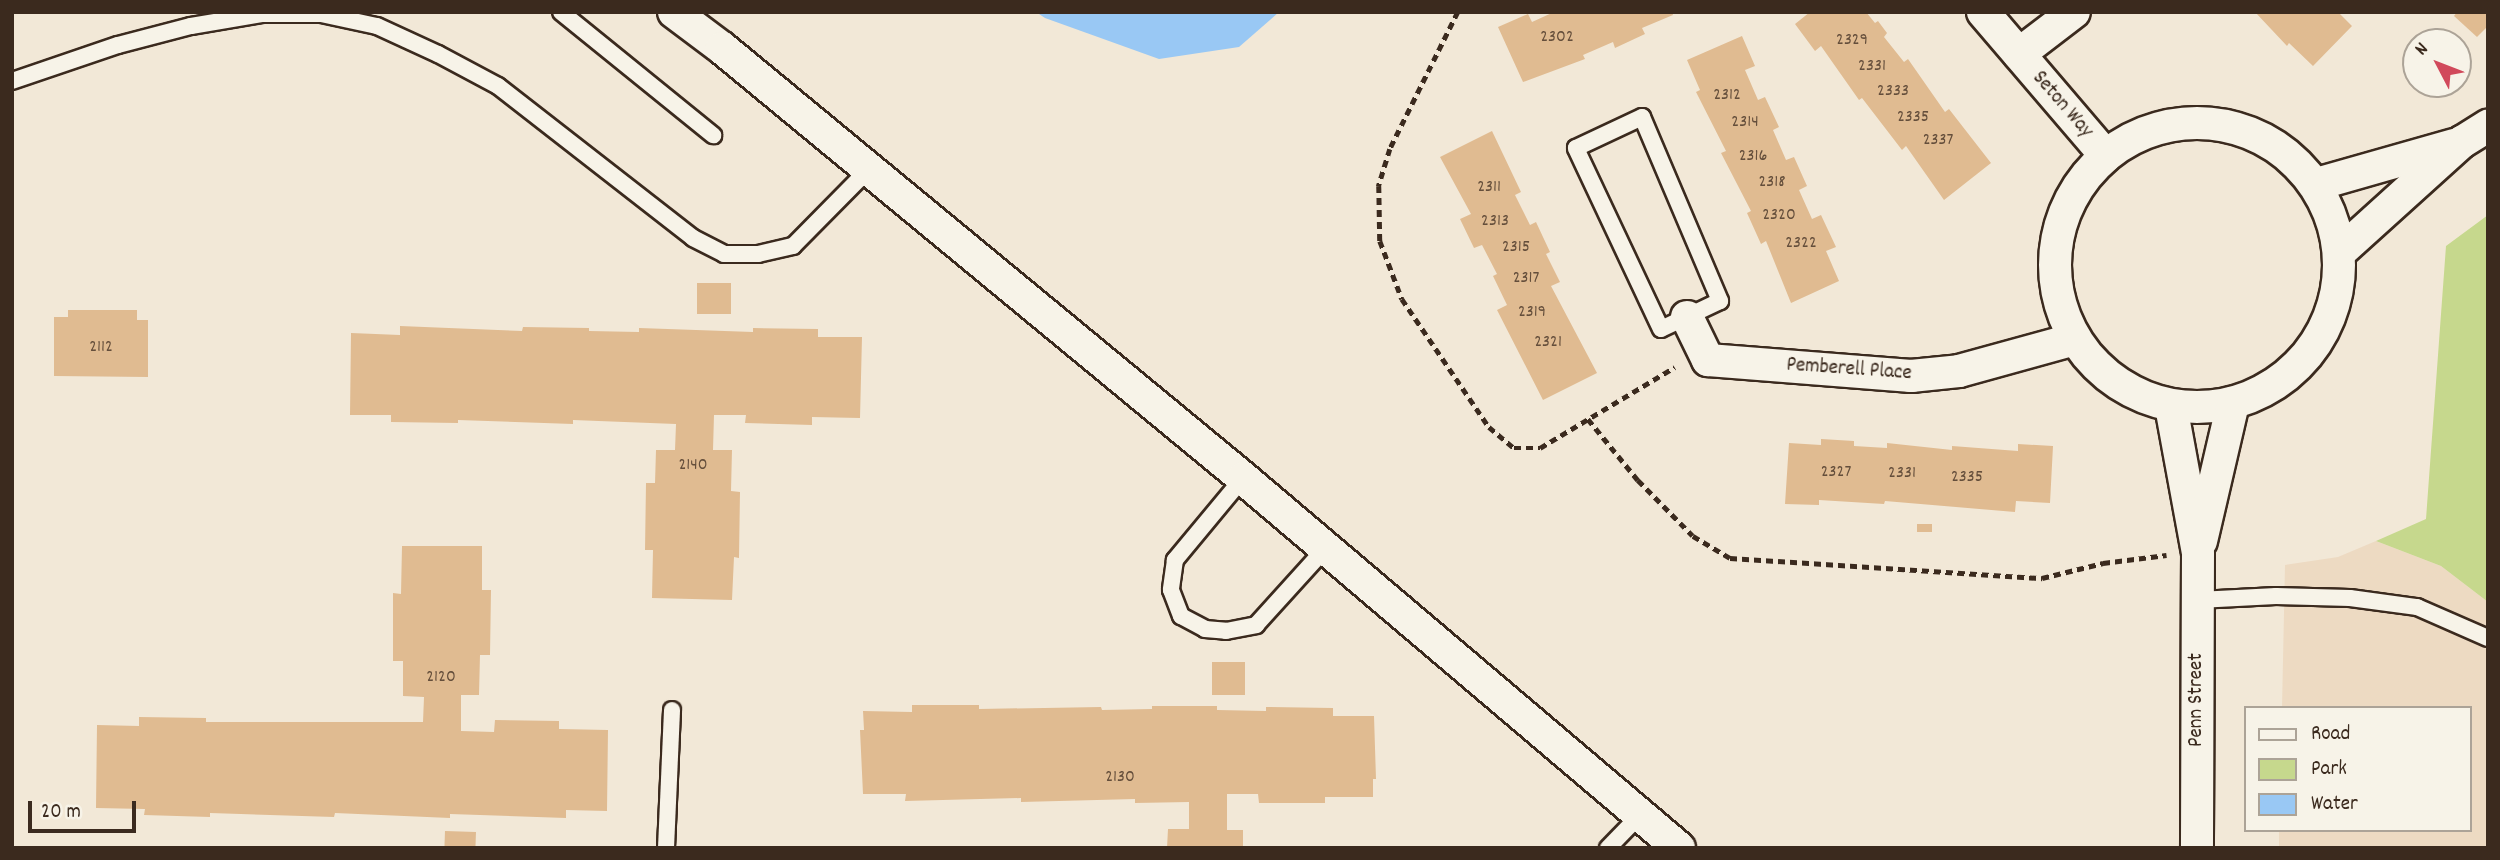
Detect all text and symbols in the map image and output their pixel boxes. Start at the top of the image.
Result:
house number: 2302 [1540,27,1574,49]
north arrow [2402,28,2472,98]
house number: 2329 [1836,30,1868,52]
text: N [2409,37,2436,62]
house number: 2331 [1858,56,1886,78]
street label: Seton Way [2026,66,2098,144]
house number: 2333 [1877,81,1909,103]
house number: 2312 [1713,85,1741,107]
house number: 2335 [1897,107,1929,129]
house number: 2314 [1731,112,1759,134]
house number: 2337 [1923,130,1953,152]
house number: 2316 [1739,146,1767,168]
house number: 2318 [1758,172,1786,194]
house number: 2311 [1477,177,1501,199]
house number: 2320 [1762,205,1796,227]
house number: 2313 [1481,211,1509,233]
house number: 2322 [1785,233,1817,255]
house number: 2315 [1502,237,1530,259]
house number: 2317 [1513,268,1539,290]
house number: 2319 [1518,302,1546,324]
house number: 2321 [1534,332,1562,354]
house number: 2112 [89,337,113,359]
street label: Pemberell Place [1786,353,1912,387]
house number: 2140 [678,455,708,477]
house number: 2327 [1821,462,1851,484]
house number: 2331 [1888,463,1916,485]
house number: 2335 [1951,467,1983,489]
street label: Penn Street [2184,653,2210,747]
house number: 2120 [426,667,456,689]
legend [2244,706,2472,832]
text: Road [2311,720,2350,750]
text: Park [2311,755,2347,785]
house number: 2130 [1105,767,1135,789]
scale bar [32,786,140,830]
text: Water [2311,790,2358,820]
text: 20 m [41,798,81,828]

